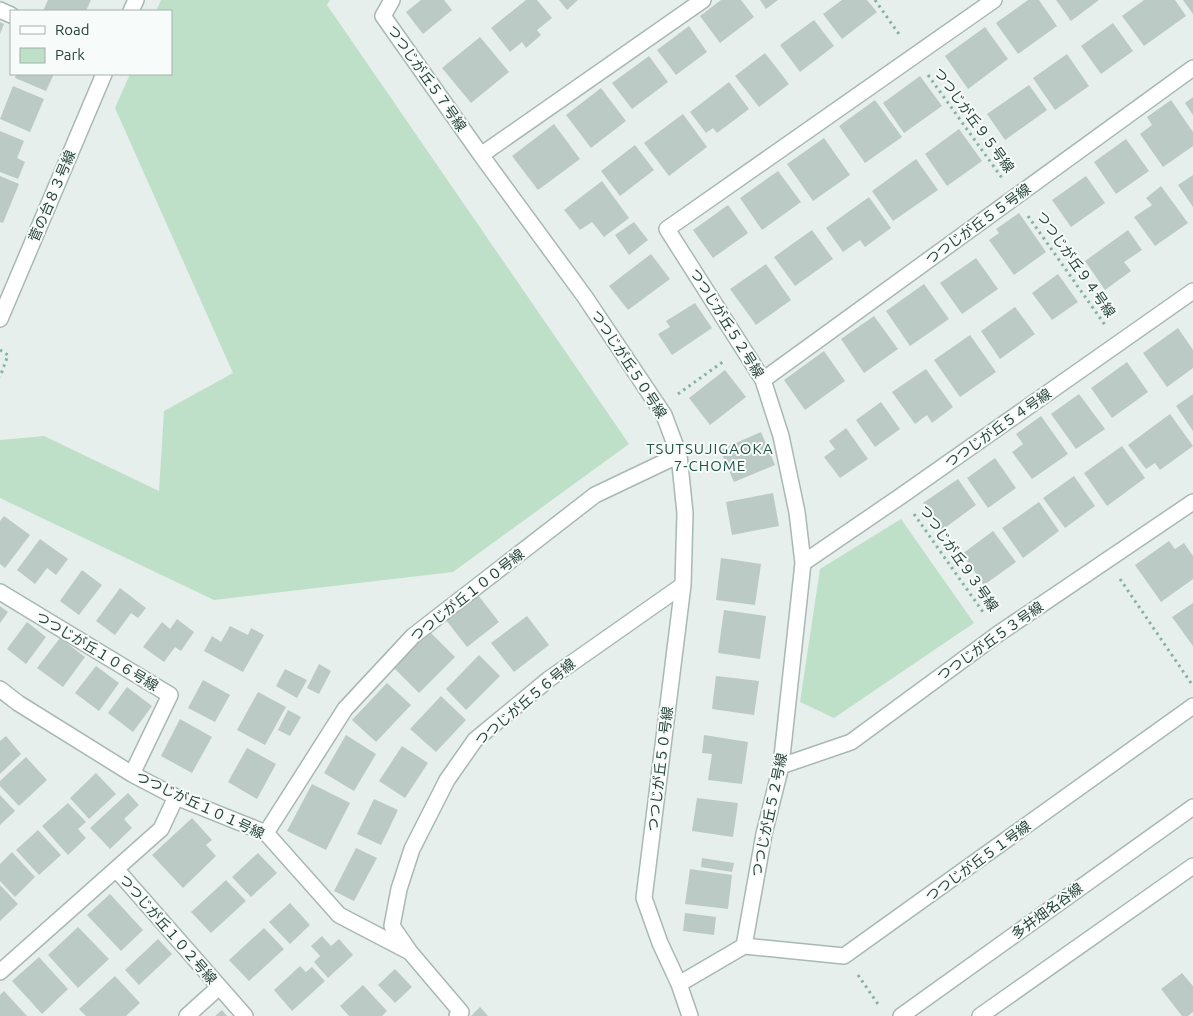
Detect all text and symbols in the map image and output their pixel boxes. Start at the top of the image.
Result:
legend [10,10,172,75]
text: Road [55,21,90,38]
street label: つつじが丘５７号線 [384,22,470,134]
text: Park [55,46,85,63]
street label: つつじが丘９５号線 [930,64,1018,176]
street label: 菅の台８３号線 [25,148,79,244]
street label: つつじが丘５５号線 [922,180,1034,268]
street label: つつじが丘９４号線 [1033,208,1119,320]
street label: つつじが丘５２号線 [687,265,767,381]
street label: つつじが丘５０号線 [588,307,670,421]
street label: つつじが丘５４号線 [942,385,1054,471]
district label: TSUTSUJIGAOKA 7-CHOME [646,440,774,474]
street label: つつじが丘９３号線 [916,502,1002,614]
street label: つつじが丘１００号線 [407,546,527,644]
street label: つつじが丘５３号線 [934,598,1046,684]
street label: つつじが丘１０６号線 [33,608,161,694]
street label: つつじが丘５６号線 [472,655,578,749]
street label: つつじが丘５０号線 [644,705,676,833]
street label: つつじが丘５２号線 [748,752,790,878]
street label: つつじが丘１０１号線 [133,768,267,842]
street label: つつじが丘５１号線 [922,817,1034,905]
street label: つつじが丘１０２号線 [116,871,220,987]
street label: 多井畑名谷線 [1008,880,1086,942]

